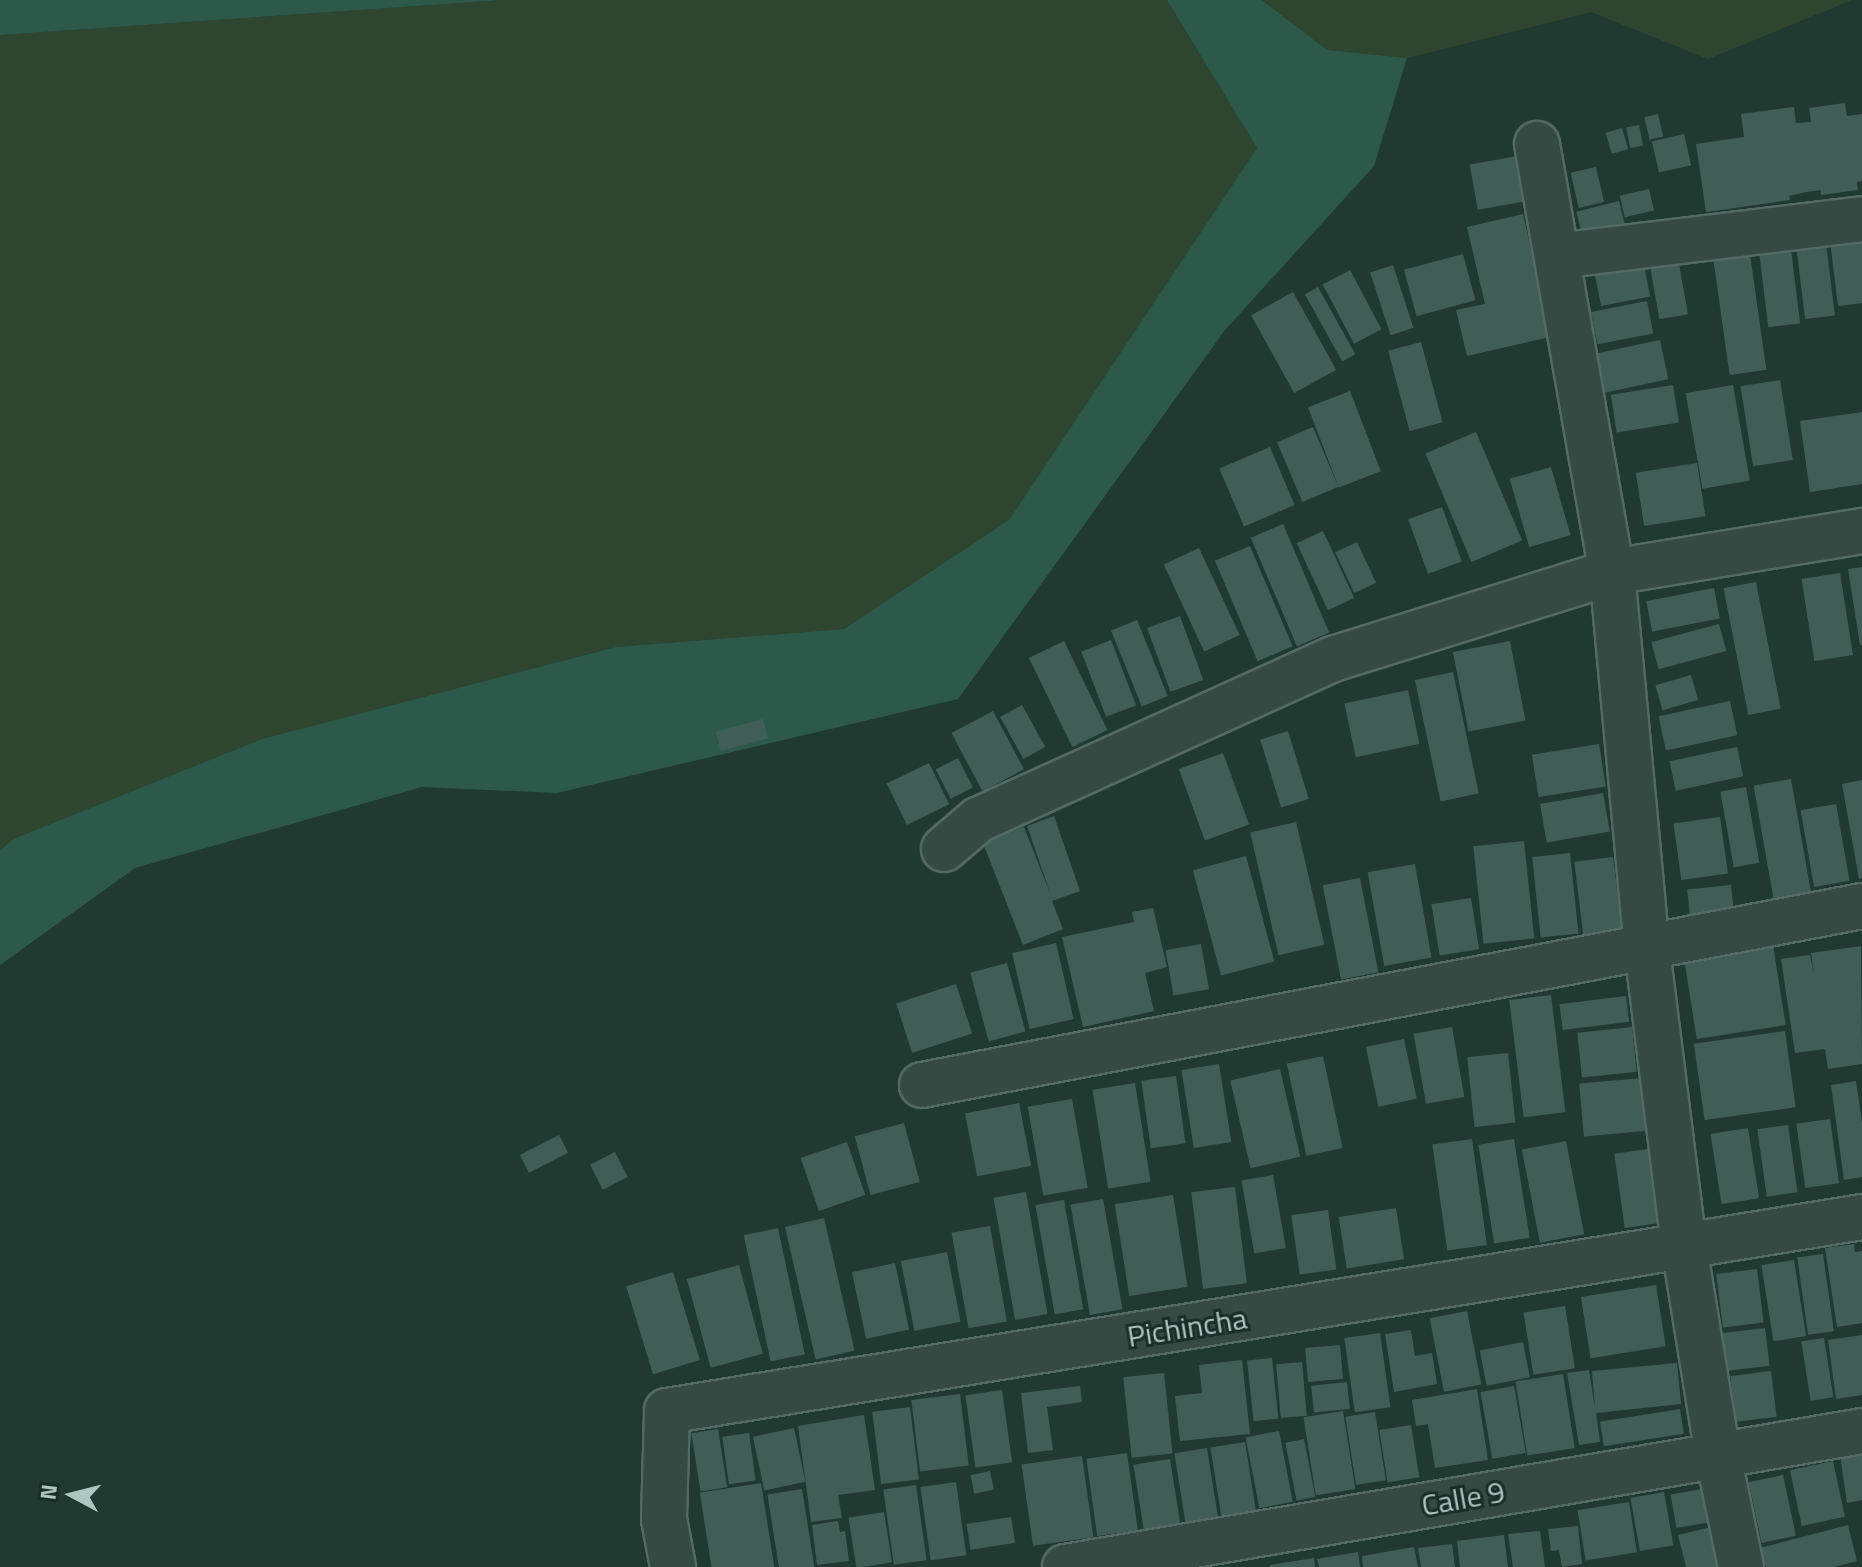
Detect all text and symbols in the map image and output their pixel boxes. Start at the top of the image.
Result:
street label: Pichincha [1125,1300,1249,1354]
north arrow [32,1455,112,1535]
street label: Calle 9 [1419,1473,1507,1523]
text: N [30,1482,66,1502]

